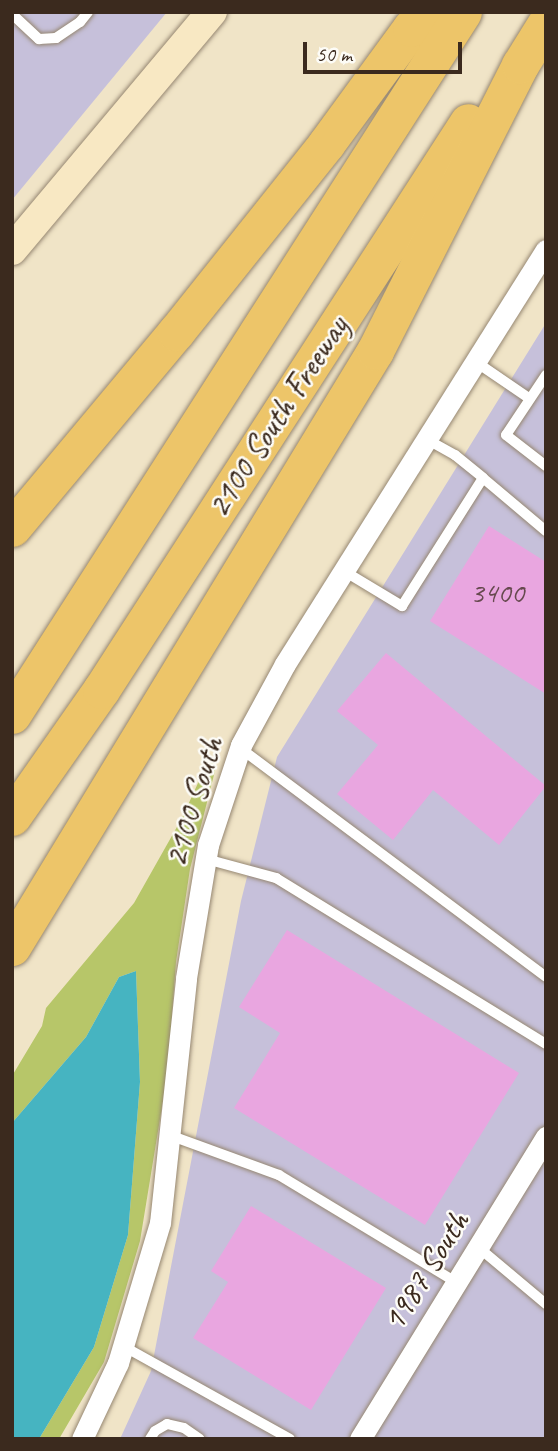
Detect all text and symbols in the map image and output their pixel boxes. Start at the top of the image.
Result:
scale bar [306,28,465,72]
text: 50 m [316,41,352,67]
street label: 2100 South Freeway [199,309,357,525]
house number: 3400 [470,574,524,610]
street label: 2100 South [156,733,232,871]
street label: 1987 South [374,1204,478,1338]

